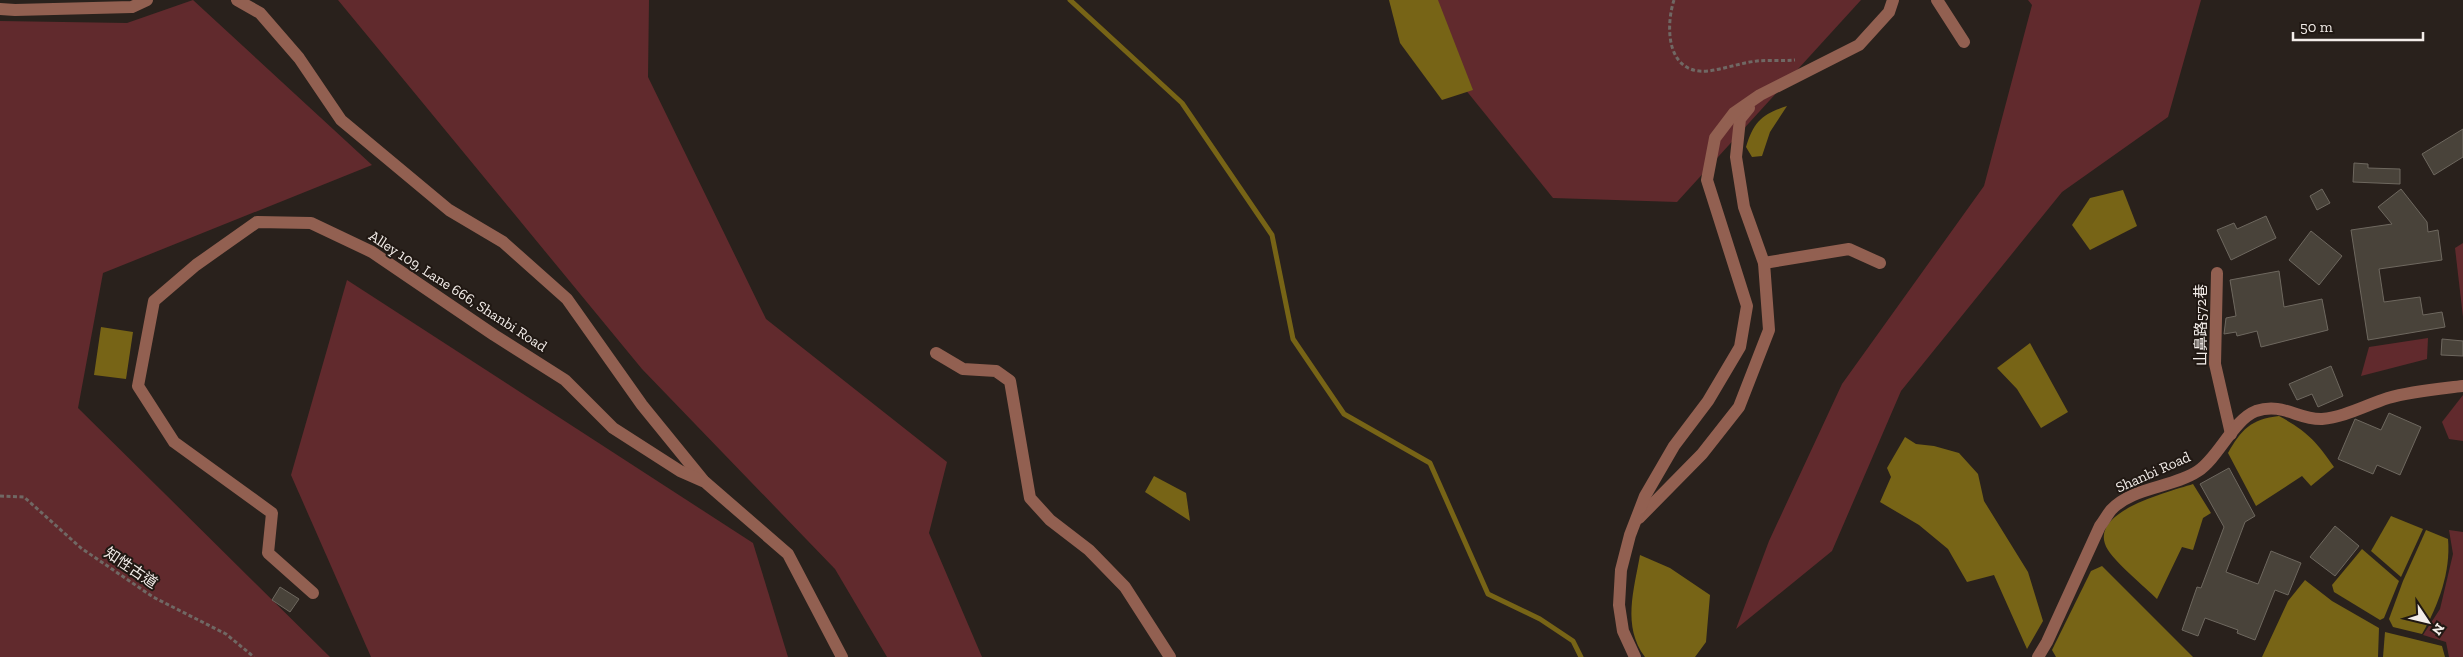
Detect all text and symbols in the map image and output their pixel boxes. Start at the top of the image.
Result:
scale bar [2293,10,2423,42]
text: 50 m [2300,18,2333,36]
street label: Alley 109, Lane 666, Shanbi Road [366,227,551,356]
street label: 山鼻路572巷 [2192,284,2210,366]
street label: Shanbi Road [2113,447,2194,497]
street label: 知性古道 [101,544,161,592]
north arrow [2403,597,2453,647]
text: N [2428,620,2448,639]

